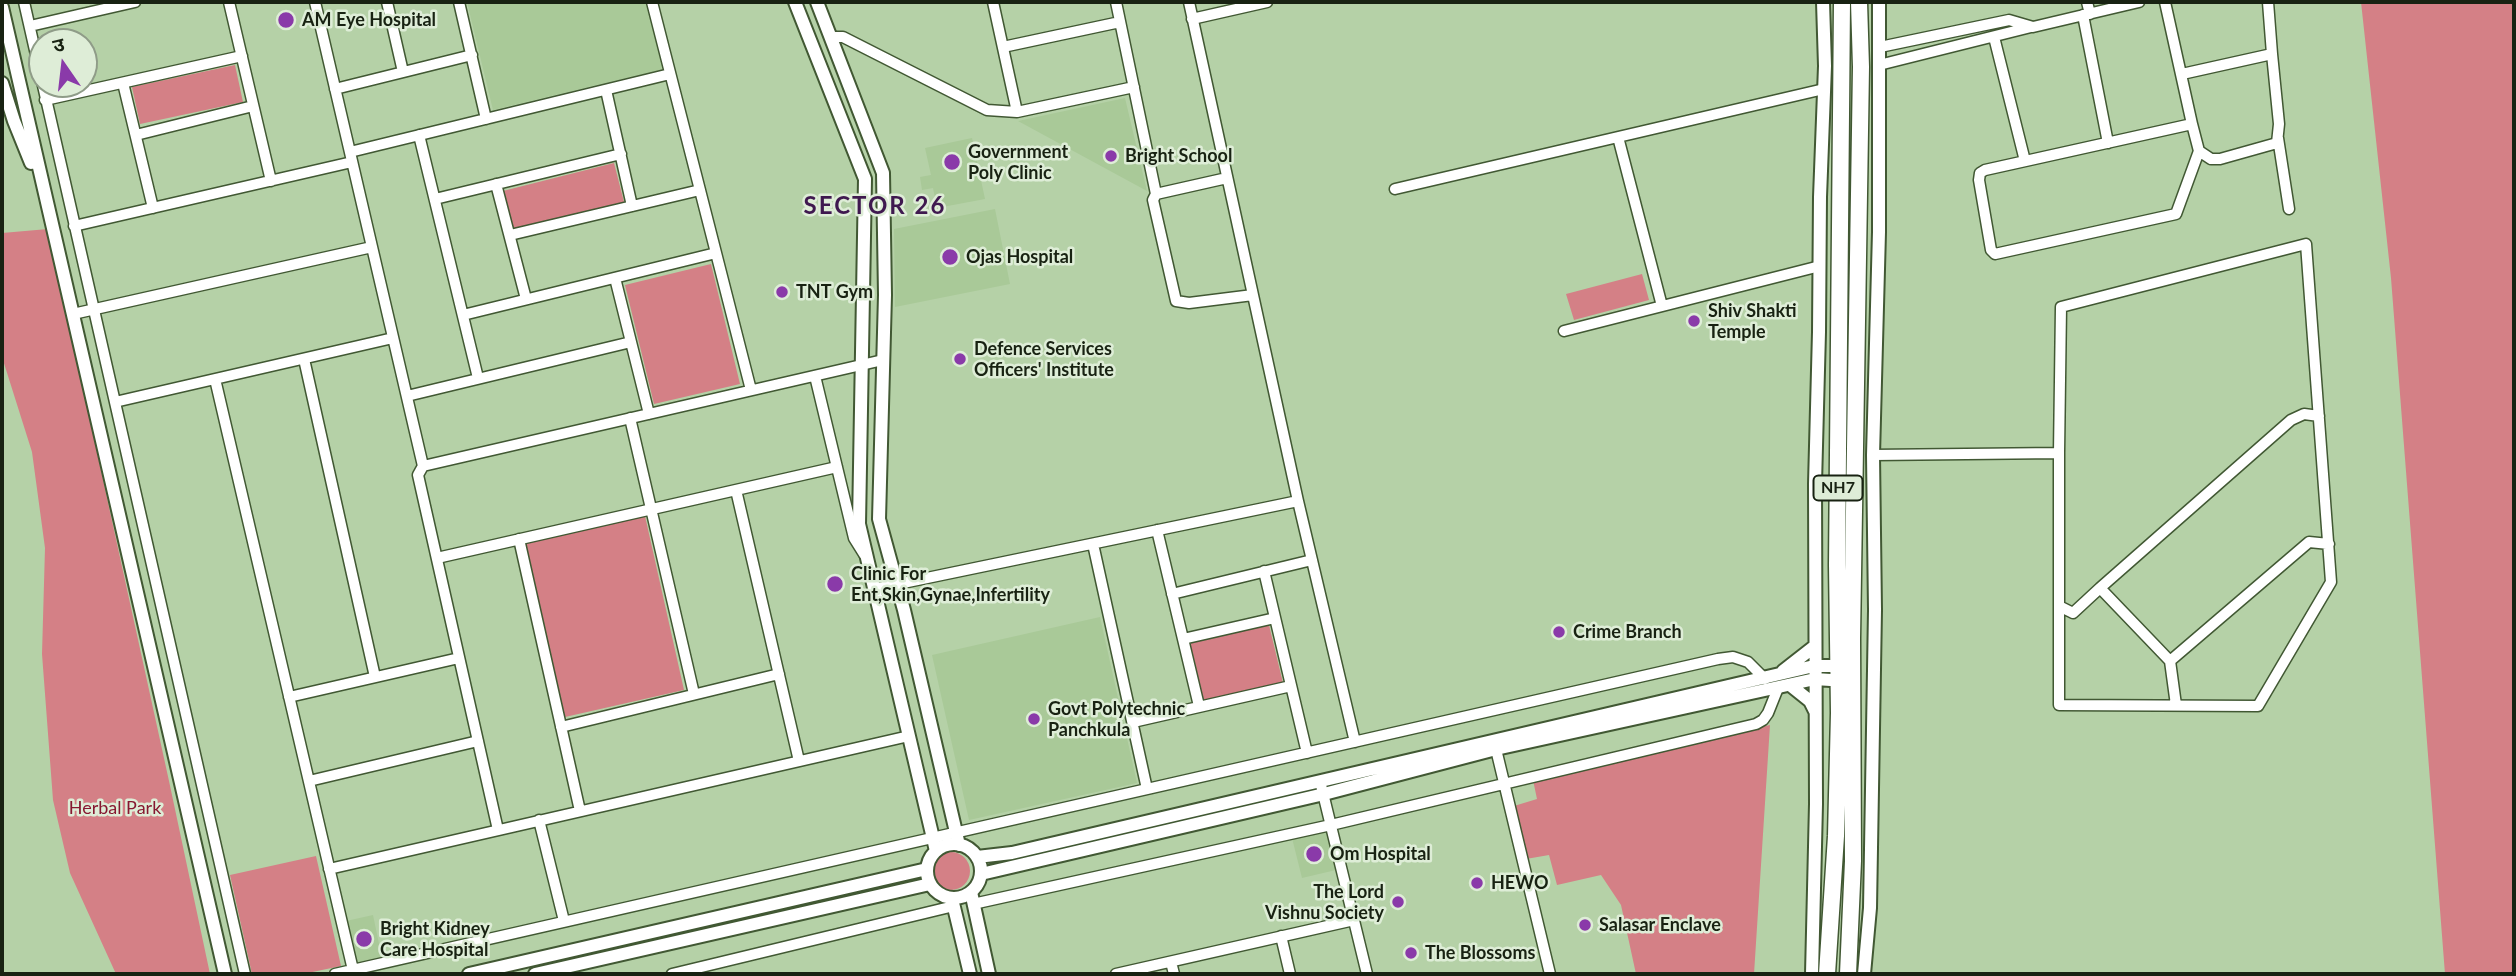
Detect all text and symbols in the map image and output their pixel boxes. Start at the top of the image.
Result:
place label: AM Eye Hospital [302,9,436,31]
marker: AM Eye Hospital [276,10,296,30]
north arrow [28,28,98,98]
text: उ [50,32,66,57]
place label: Government Poly Clinic [968,141,1068,184]
place label: Bright School [1125,145,1232,167]
marker: Bright School [1103,148,1119,164]
marker: Government Poly Clinic [942,152,962,172]
district label: SECTOR 26 [805,192,945,220]
place label: Ojas Hospital [966,246,1073,268]
marker: Ojas Hospital [940,247,960,267]
place label: TNT Gym [796,281,873,303]
marker: TNT Gym [774,284,790,300]
place label: Shiv Shakti Temple [1708,300,1797,342]
marker: Shiv Shakti Temple [1686,313,1702,329]
place label: Defence Services Officers' Institute [974,338,1114,380]
marker: Defence Services Officers' Institute [952,351,968,367]
road number: NH7 [1814,475,1862,500]
place label: Clinic For Ent,Skin,Gynae,Infertility [851,563,1050,606]
marker: Clinic For Ent,Skin,Gynae,Infertility [825,574,845,594]
place label: Crime Branch [1573,621,1682,643]
marker: Crime Branch [1551,624,1567,640]
place label: Govt Polytechnic Panchkula [1048,698,1185,740]
marker: Govt Polytechnic Panchkula [1026,711,1042,727]
park label: Herbal Park [69,797,161,819]
place label: Om Hospital [1330,843,1431,865]
marker: Om Hospital [1304,844,1324,864]
place label: HEWO [1491,872,1548,894]
marker: HEWO [1469,875,1485,891]
place label: The Lord Vishnu Society [1265,881,1384,924]
marker: The Lord Vishnu Society [1390,894,1406,910]
place label: Salasar Enclave [1599,914,1721,936]
marker: Salasar Enclave [1577,917,1593,933]
place label: Bright Kidney Care Hospital [380,918,490,960]
marker: Bright Kidney Care Hospital [354,929,374,949]
place label: The Blossoms [1425,942,1535,964]
marker: The Blossoms [1403,945,1419,961]

